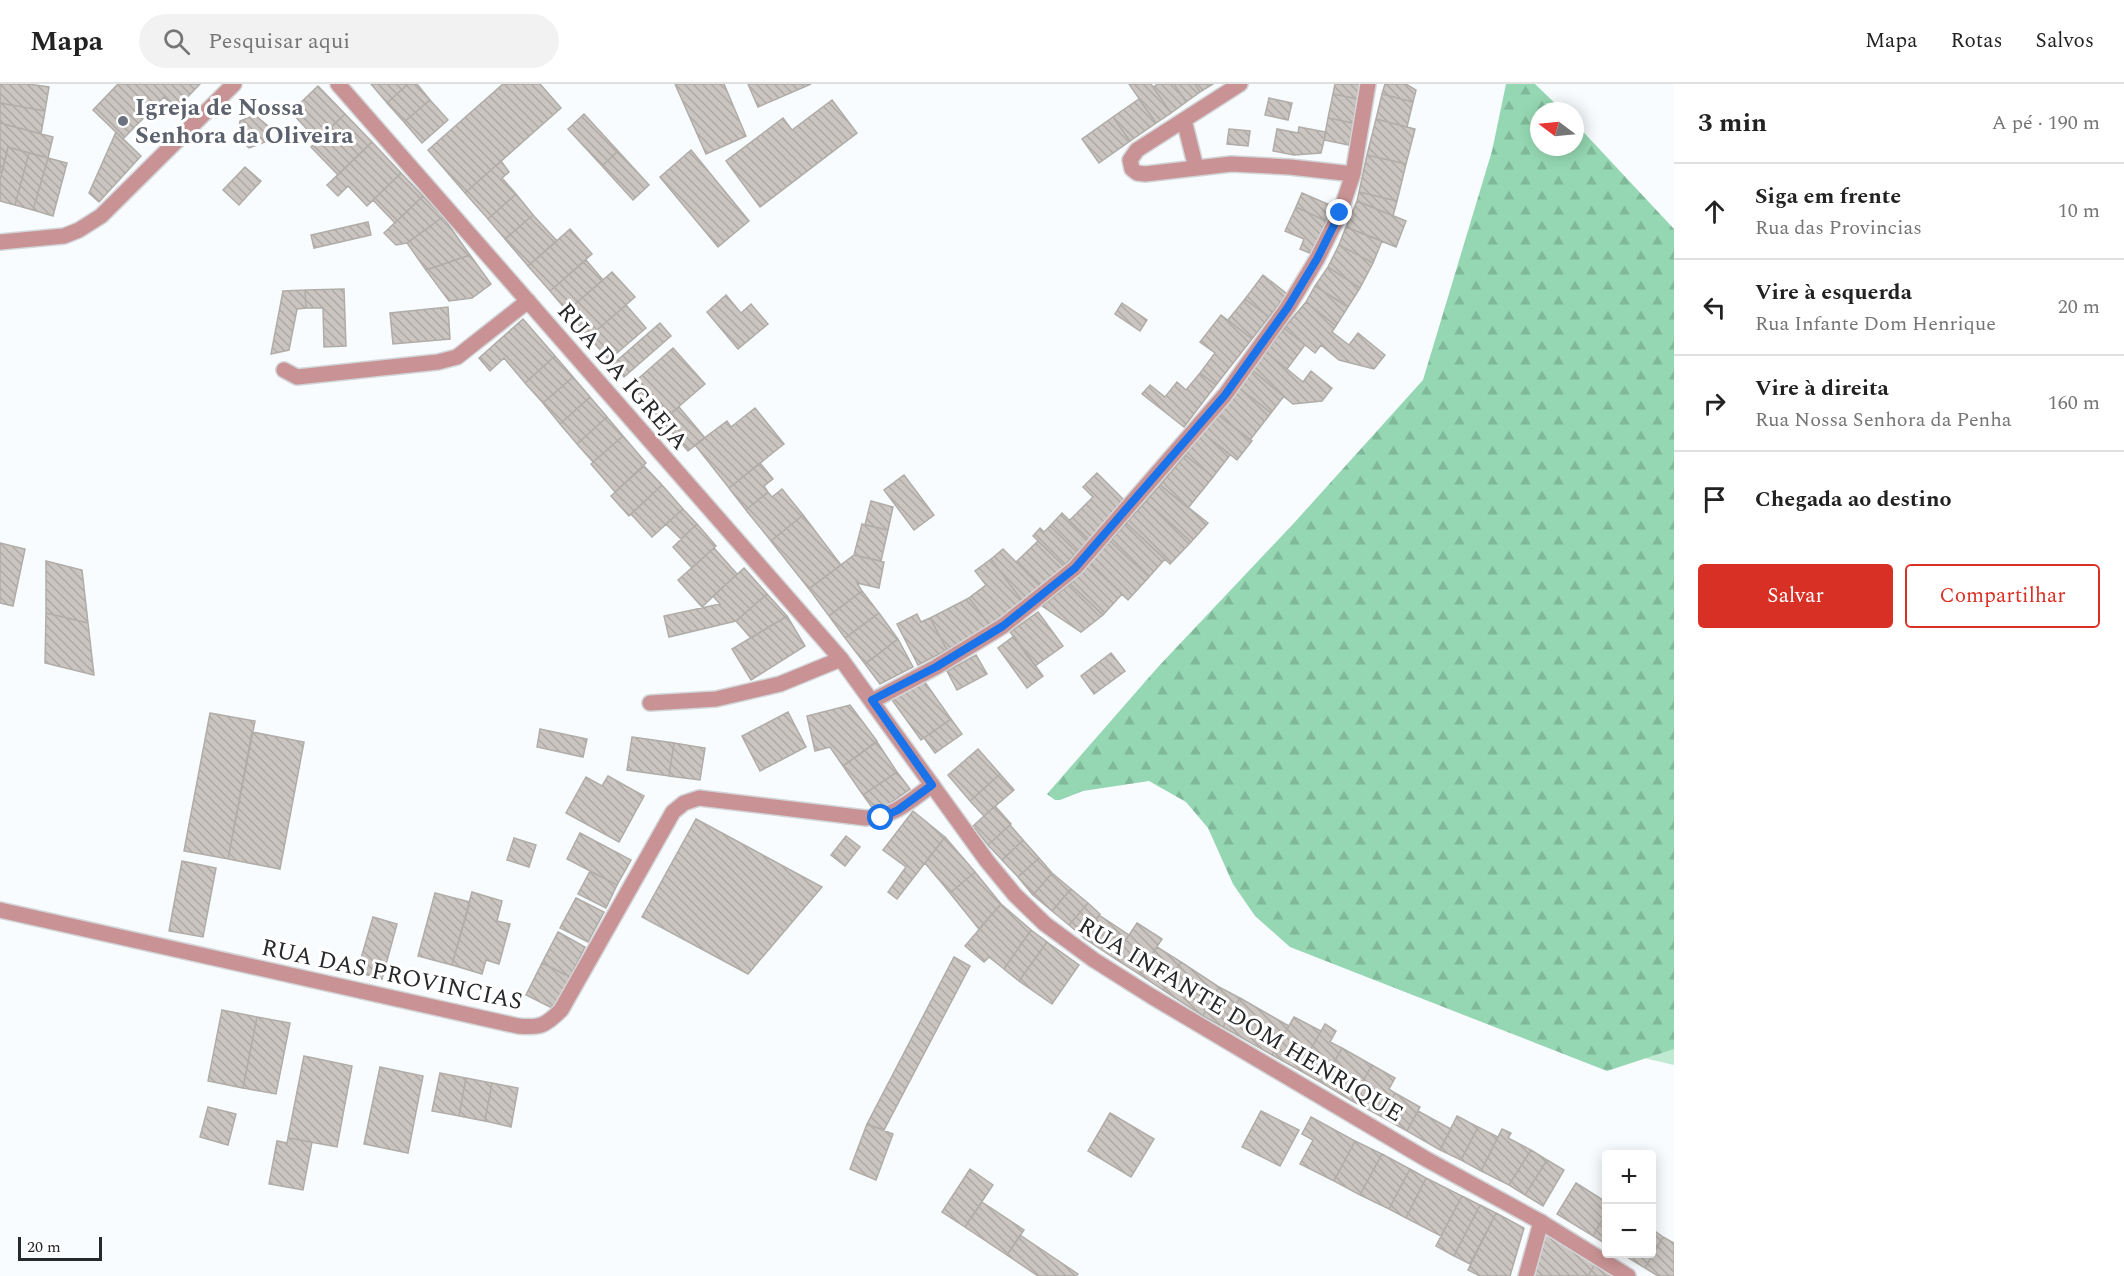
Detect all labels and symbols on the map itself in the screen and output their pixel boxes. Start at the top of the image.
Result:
place label: Igreja de Nossa Senhora da Oliveira [135,90,354,154]
north arrow [1530,102,1584,156]
marker: Igreja de Nossa Senhora da Oliveira [116,114,130,128]
route end [1326,199,1352,225]
street label: RUA DA IGREJA [548,295,697,458]
route start [867,804,893,830]
street label: RUA INFANTE DOM HENRIQUE [1071,908,1410,1132]
street label: RUA DAS PROVINCIAS [258,930,526,1020]
scale bar [18,1234,102,1262]

